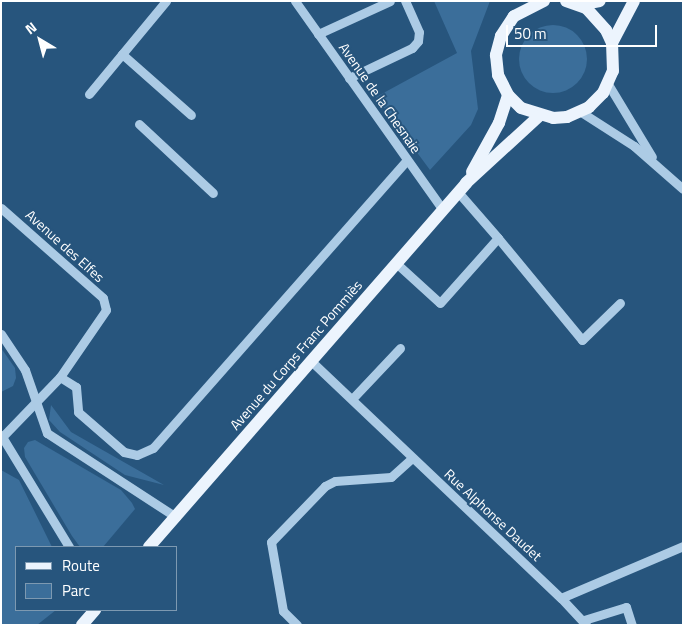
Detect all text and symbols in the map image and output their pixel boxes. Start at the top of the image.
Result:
north arrow [15,15,65,65]
scale bar [509,15,660,47]
text: N [20,16,41,39]
text: 50 m [514,22,547,45]
street label: Avenue de la Chesnaie [336,39,424,157]
street label: Avenue des Elfes [22,206,108,286]
street label: Avenue du Corps Franc Pommiès [226,277,366,433]
street label: Rue Alphonse Daudet [441,466,545,564]
legend [15,546,178,611]
text: Route [62,554,100,577]
text: Parc [62,579,90,602]

